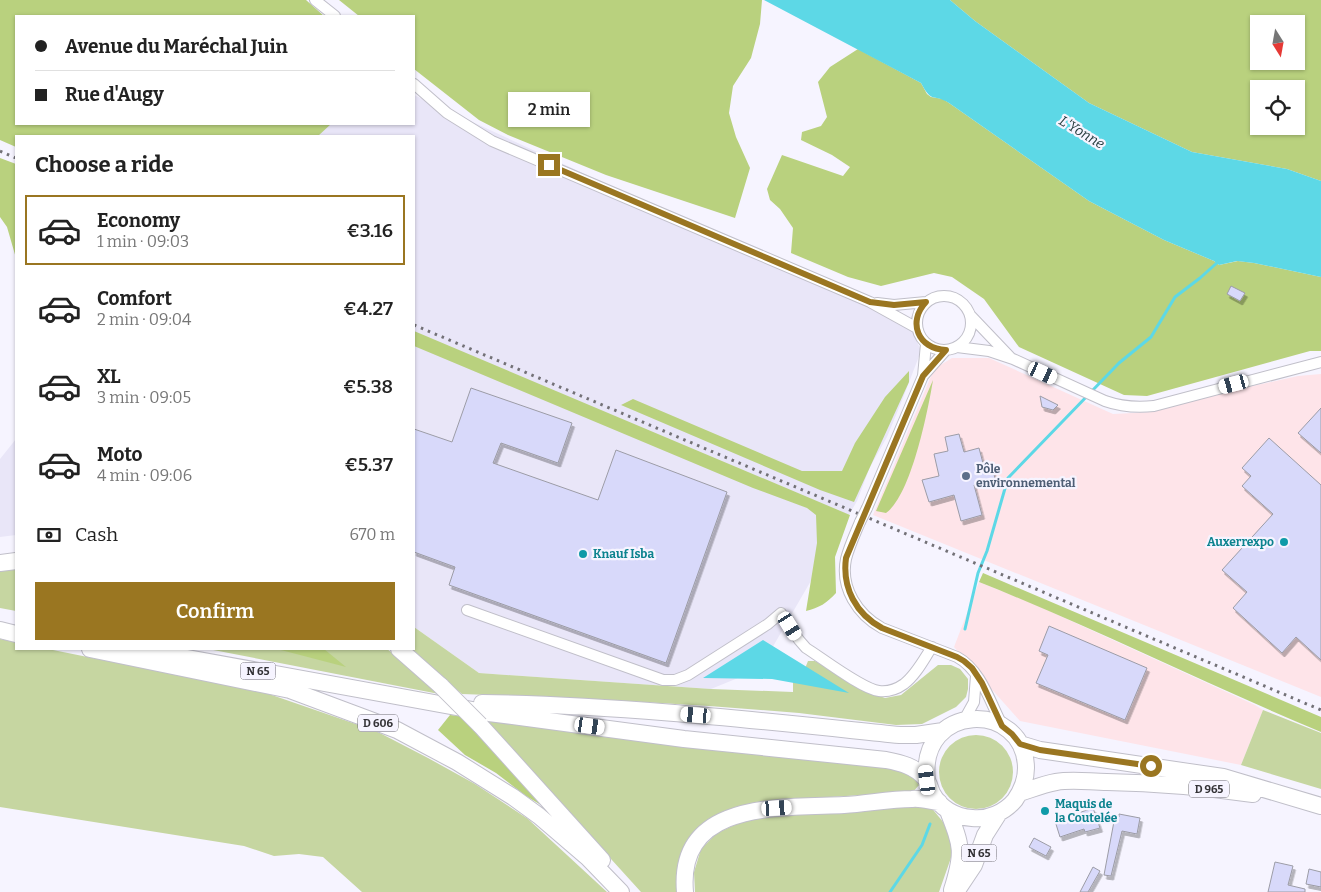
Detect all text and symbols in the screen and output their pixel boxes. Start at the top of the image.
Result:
north arrow [1250,15,1305,70]
map controls [1250,15,1305,135]
text: Avenue du Maréchal Juin [65,35,288,58]
button: locate [1250,80,1305,135]
text: Rue d'Augy [65,83,164,106]
callout: 2 min [508,92,590,128]
text: 2 min [528,100,570,119]
water label: L'Yonne [1056,112,1108,153]
text: Choose a ride [35,151,174,178]
route end [538,154,560,176]
icon: car [37,208,82,253]
text: Economy [97,209,180,232]
text: €3.16 [347,219,393,242]
text: 1 min · 09:03 [97,232,189,251]
icon: car [37,286,82,331]
text: Comfort [97,287,172,310]
text: €4.27 [343,297,393,320]
text: 2 min · 09:04 [97,310,191,329]
car [1026,360,1059,386]
icon: car [37,364,82,409]
text: XL [97,365,121,388]
car [1217,373,1250,395]
text: €5.38 [343,375,393,398]
text: 3 min · 09:05 [97,388,191,407]
icon: car [37,442,82,487]
text: Moto [97,443,143,466]
text: €5.37 [345,453,393,476]
place label: Pôle environnemental [976,462,1076,490]
text: 4 min · 09:06 [97,466,192,485]
marker: Pôle environnemental [960,470,972,482]
icon: cash [35,521,63,549]
text: Cash [75,523,118,546]
text: 670 m [349,525,395,544]
place label: Auxerrexpo [1207,535,1274,549]
marker: Auxerrexpo [1278,536,1290,548]
place label: Knauf Isba [593,547,654,561]
marker: Knauf Isba [577,548,589,560]
button: Confirm [35,582,395,640]
car [775,609,804,643]
road number: N 65 [240,662,276,679]
car [680,706,711,724]
road number: D 606 [358,714,398,731]
car [574,716,605,736]
route start [1140,755,1162,777]
car [917,764,936,796]
road number: D 965 [1189,781,1229,798]
place label: Maquis de la Coutelée [1055,797,1118,825]
car [761,800,792,816]
marker: Maquis de la Coutelée [1039,805,1051,817]
road number: N 65 [962,844,996,861]

